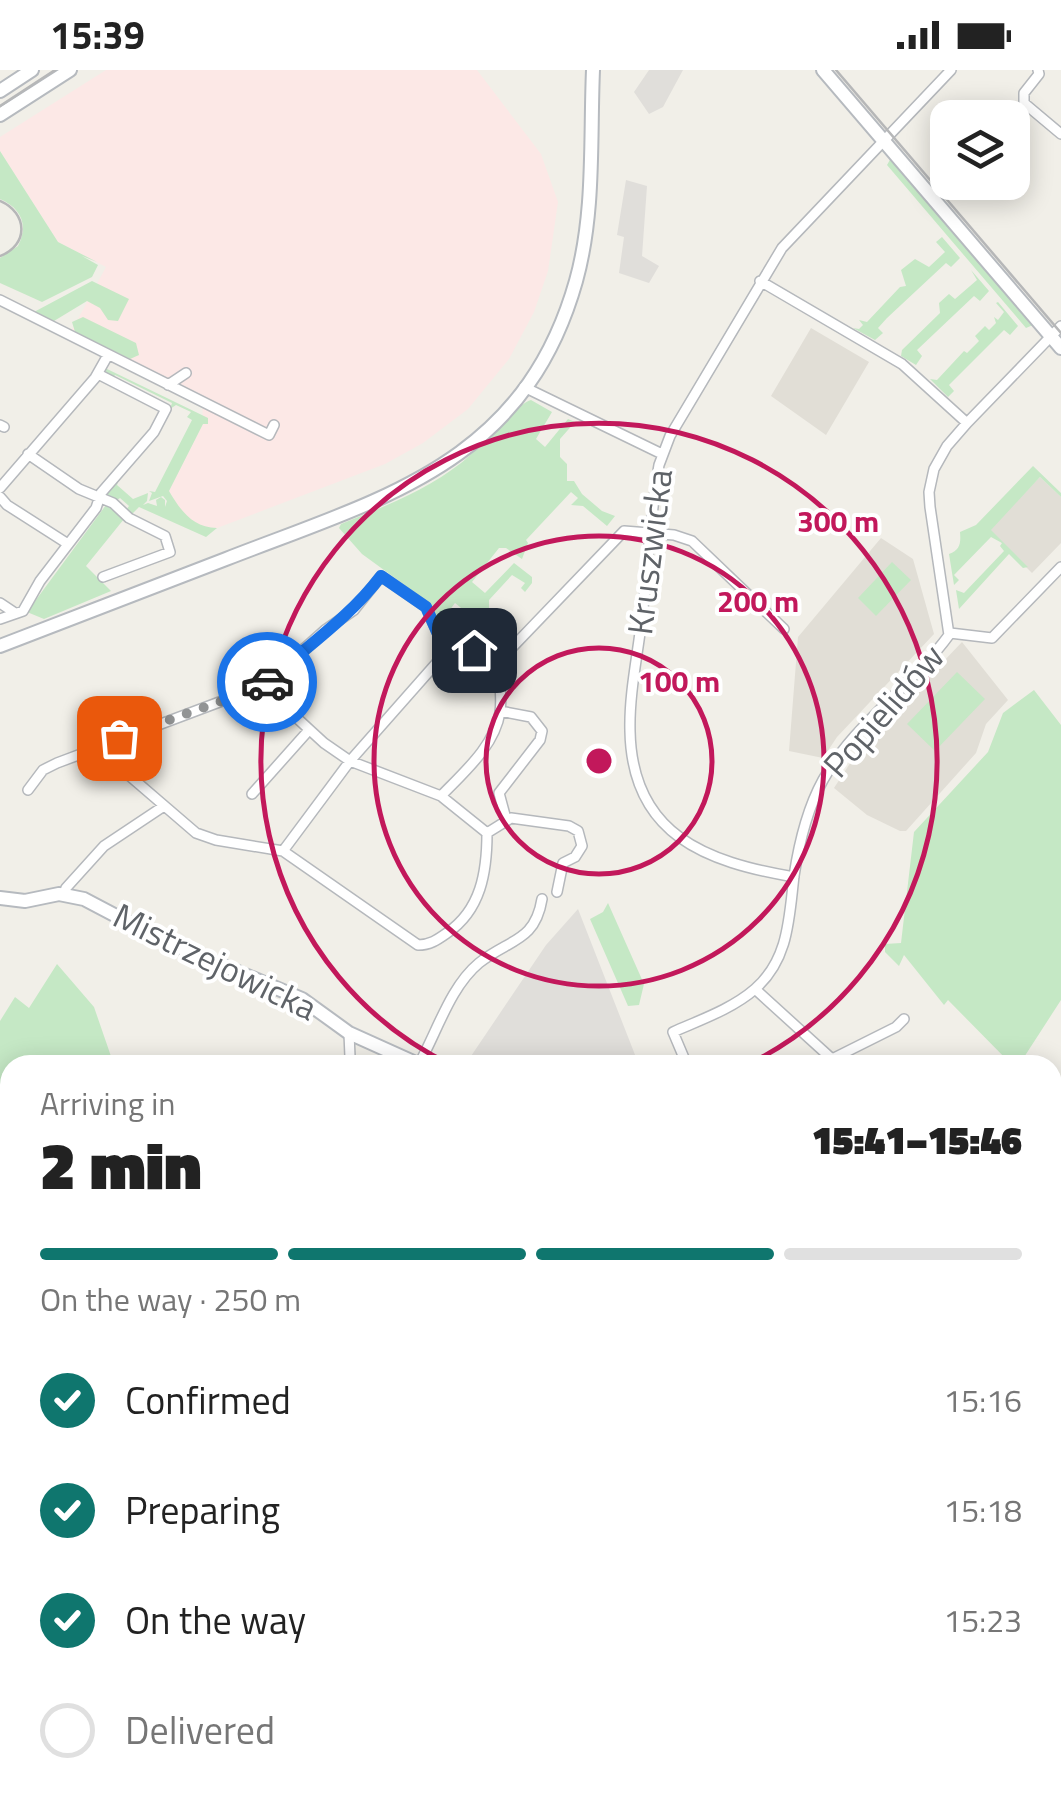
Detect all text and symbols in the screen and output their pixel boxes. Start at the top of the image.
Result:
text: 15:39 [50,6,145,64]
map controls [930,100,1030,200]
button: layers [930,100,1030,200]
street label: Kruszwicka [612,466,686,638]
text: 300 m [797,498,879,544]
text: 200 m [717,578,799,624]
pin [432,608,517,693]
icon: home [447,623,502,678]
street label: Popielidów [810,631,957,789]
courier [217,632,317,732]
icon: car [240,655,295,710]
text: 100 m [638,658,720,704]
pin [77,696,162,781]
icon: bag [92,711,147,766]
centre of rings [581,743,617,779]
street label: Mistrzejowicka [104,888,327,1034]
text: Arriving in [40,1079,176,1127]
text: 15:41–15:46 [812,1111,1022,1169]
text: 2 min [40,1115,201,1214]
text: On the way · 250 m [40,1275,301,1323]
text: Confirmed [125,1371,291,1429]
icon: check [40,1373,95,1428]
text: 15:16 [943,1376,1022,1424]
text: Preparing [125,1481,280,1539]
icon: check [40,1483,95,1538]
text: 15:18 [943,1486,1022,1534]
text: On the way [125,1591,306,1649]
icon: check [40,1593,95,1648]
text: 15:23 [943,1596,1022,1644]
text: Delivered [125,1701,275,1759]

